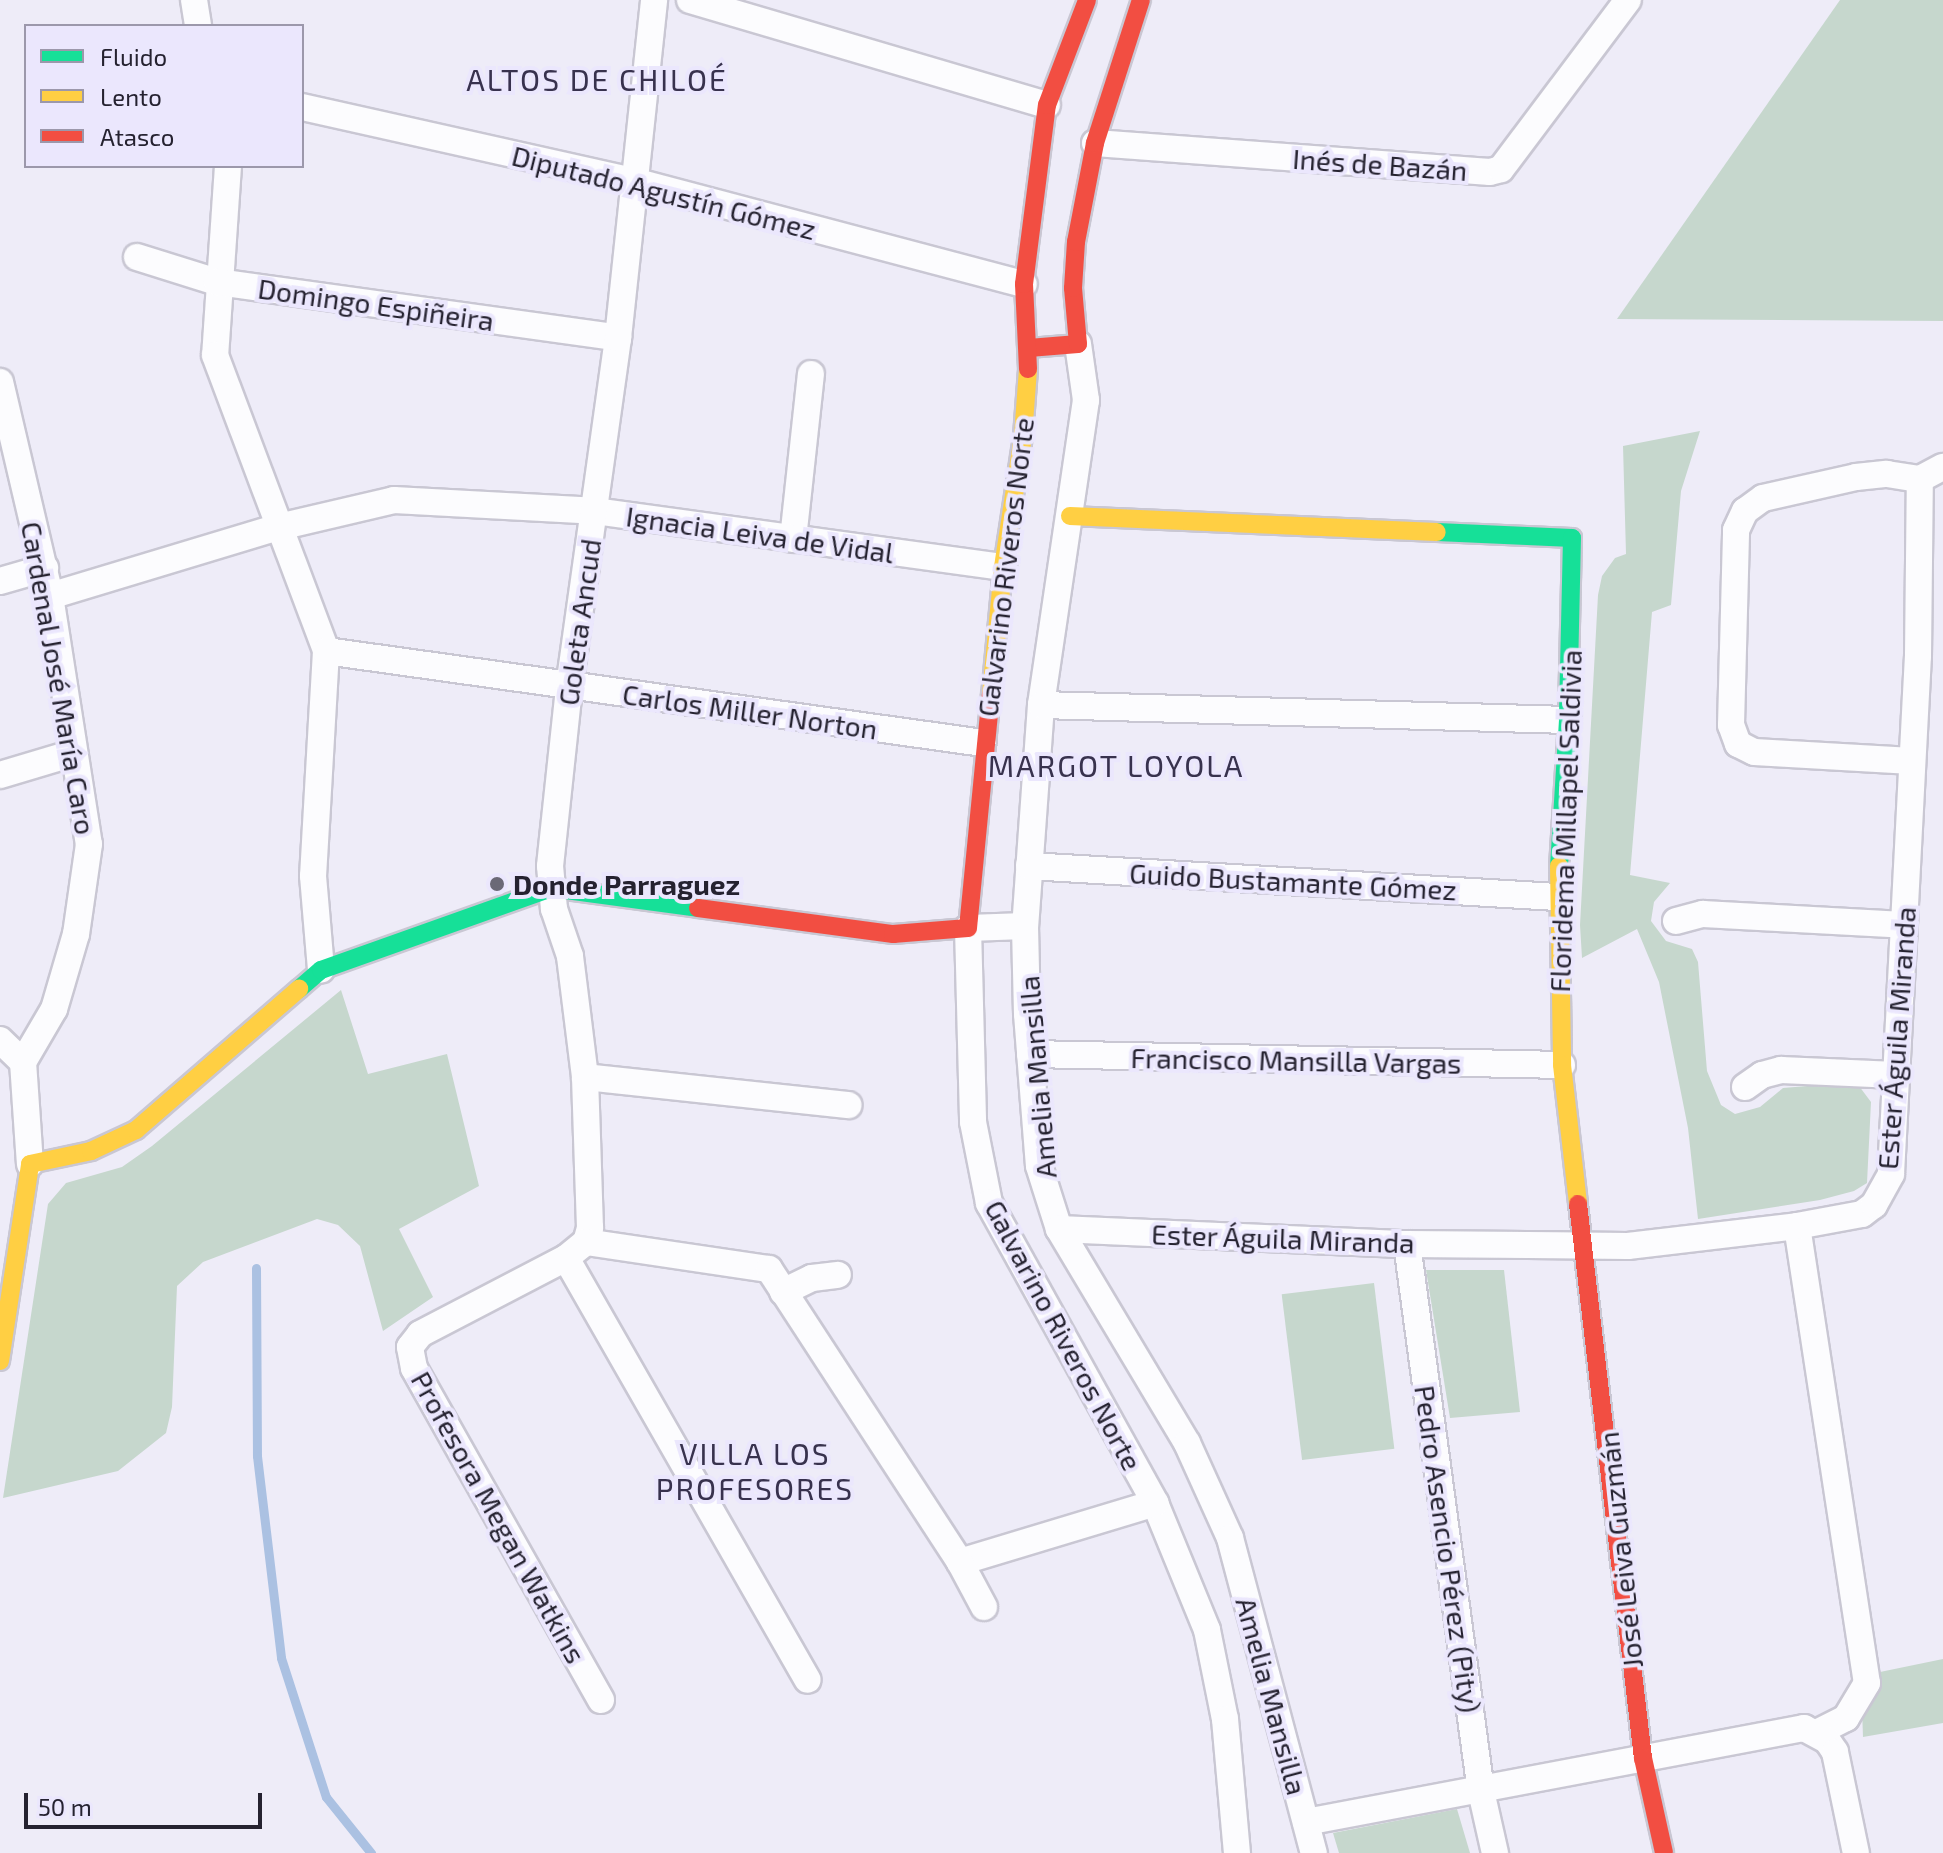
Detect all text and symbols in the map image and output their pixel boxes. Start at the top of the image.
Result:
legend [24,24,304,168]
text: Fluido [100,42,167,71]
district label: ALTOS DE CHILOÉ [466,61,728,97]
text: Lento [100,82,162,111]
text: Atasco [100,122,174,151]
street label: Diputado Agustín Gómez [508,138,820,246]
street label: Inés de Bazán [1291,141,1469,187]
street label: Domingo Espiñeira [256,271,496,337]
street label: Galvarino Riveros Norte [970,416,1040,718]
street label: Ignacia Leiva de Vidal [624,499,896,569]
street label: Cardenal José María Caro [15,518,103,838]
street label: Goleta Ancud [551,536,607,708]
street label: Floridema Millapel Saldivia [1542,649,1588,993]
street label: Carlos Miller Norton [620,676,880,746]
district label: MARGOT LOYOLA [987,747,1245,783]
street label: Guido Bustamante Gómez [1128,856,1458,906]
place label: Donde Parraguez [513,867,740,901]
marker: Donde Parraguez [488,875,506,893]
street label: Ester Águila Miranda [1870,905,1922,1171]
street label: Amelia Mansilla [1011,974,1063,1180]
street label: Francisco Mansilla Vargas [1130,1040,1462,1080]
street label: Galvarino Riveros Norte [978,1194,1150,1476]
street label: Ester Águila Miranda [1150,1217,1416,1259]
street label: Profesora Megan Watkins [405,1365,593,1669]
street label: Pedro Asencio Pérez (Pity) [1408,1383,1488,1715]
street label: José Leiva Guzmán [1591,1430,1649,1670]
district label: VILLA LOS PROFESORES [656,1435,854,1506]
street label: Amelia Mansilla [1229,1594,1315,1798]
scale bar [28,1777,266,1827]
text: 50 m [38,1792,92,1821]

